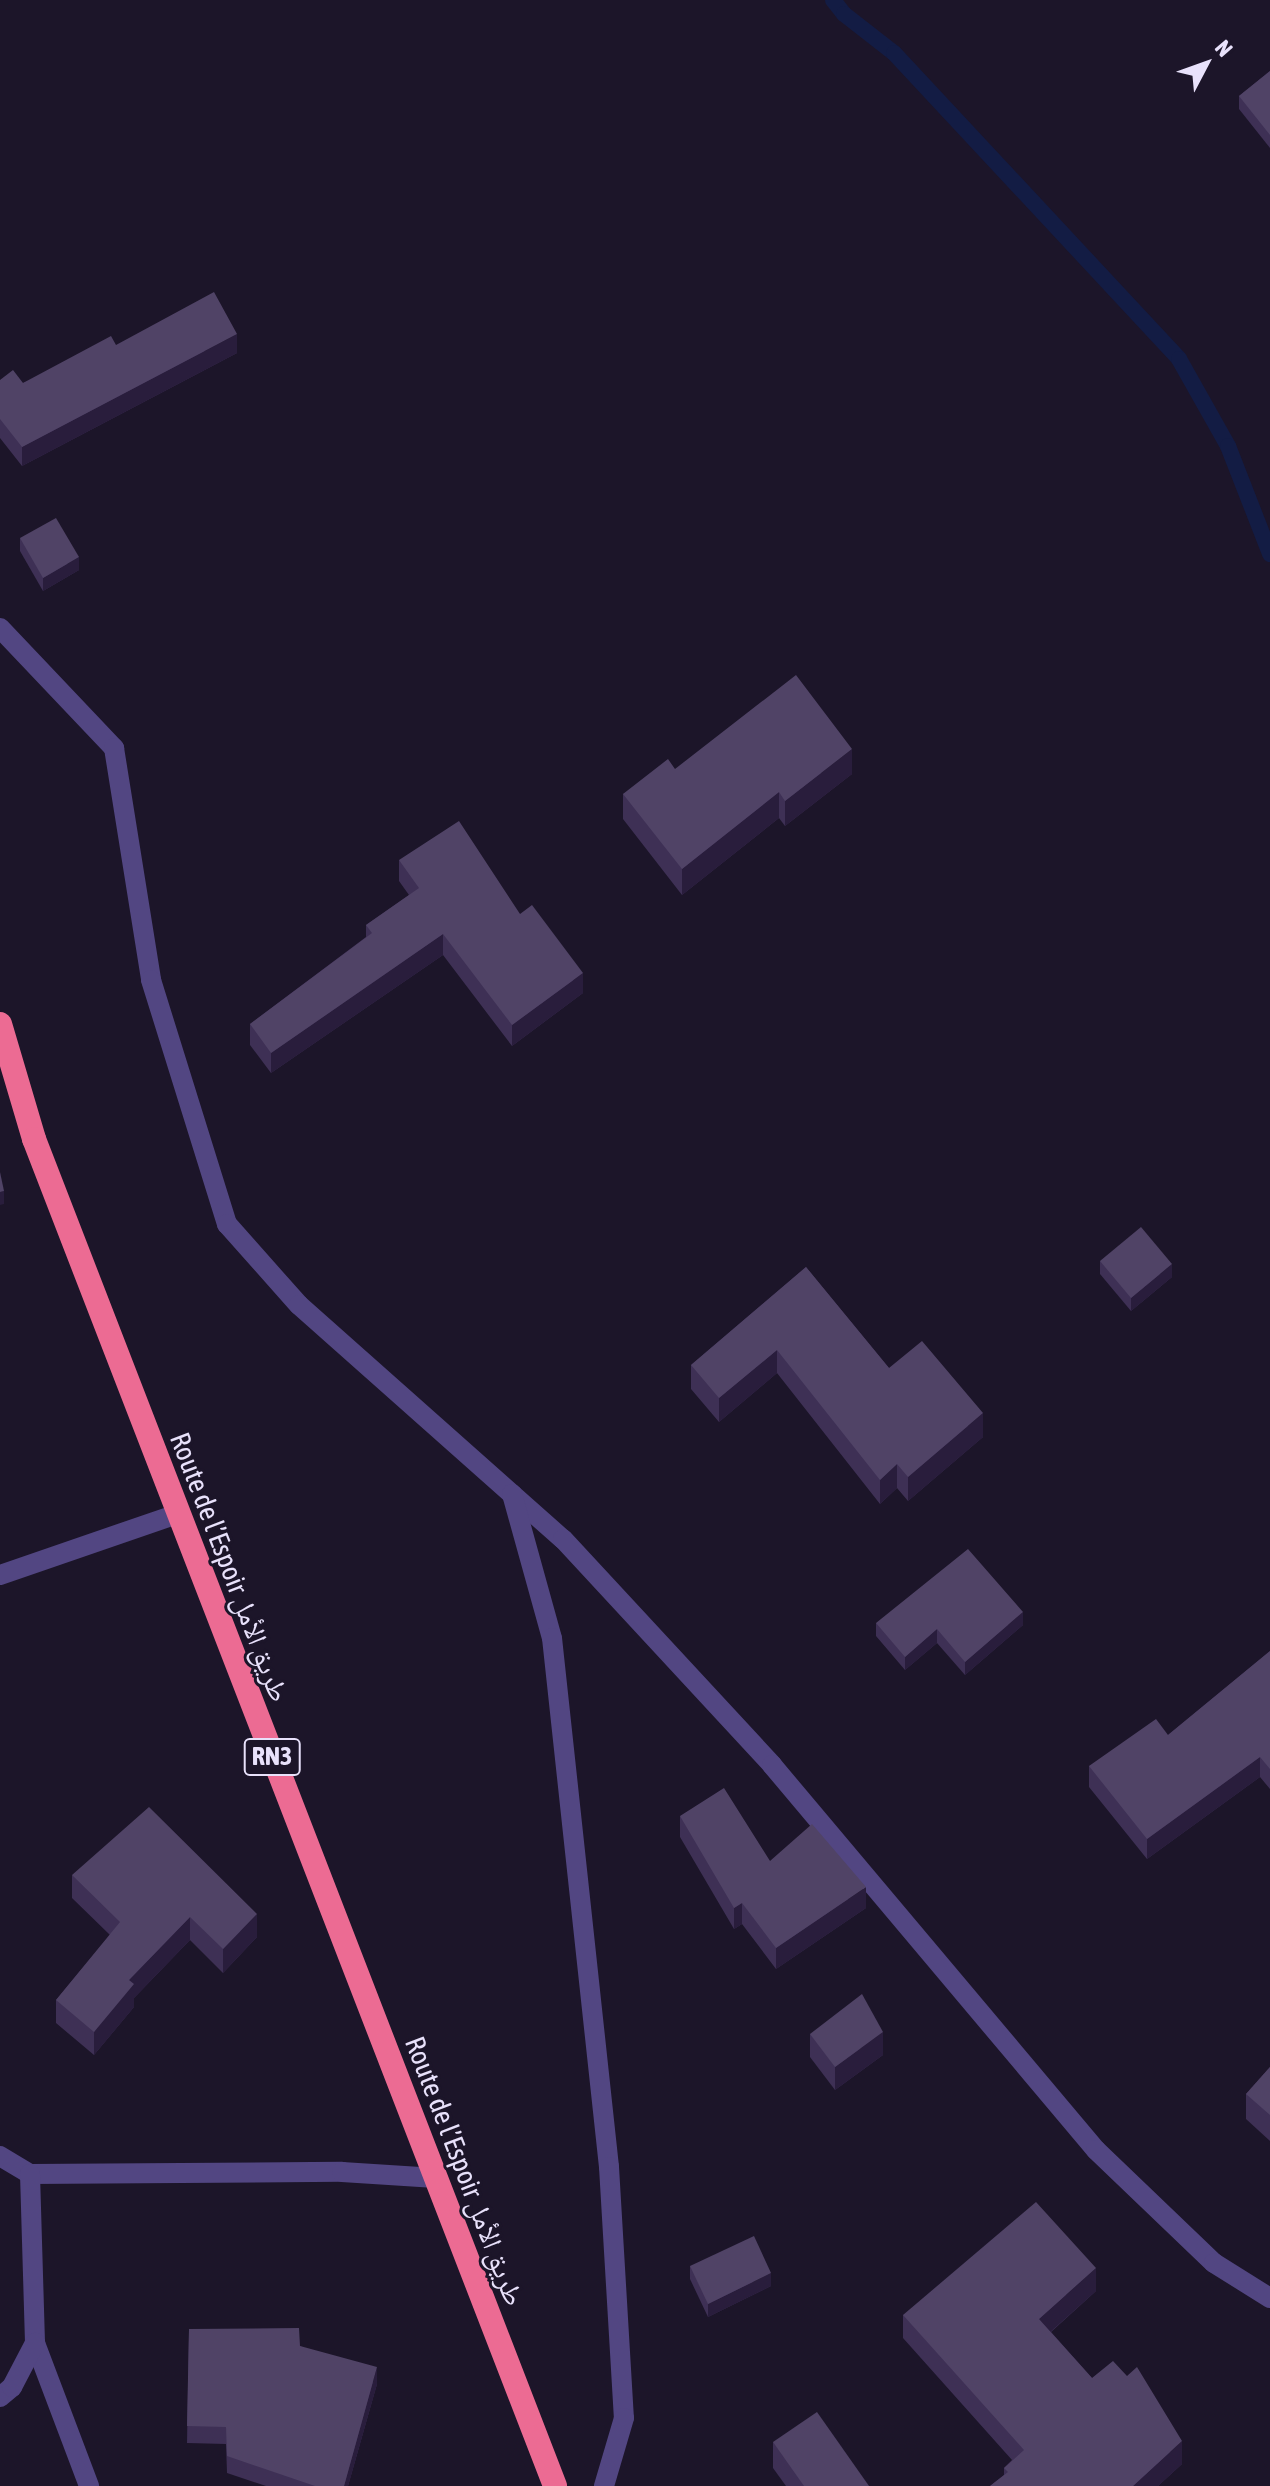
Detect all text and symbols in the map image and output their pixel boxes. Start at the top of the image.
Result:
north arrow [1166,24,1246,104]
text: N [1210,35,1238,62]
street label: Route de l’Espoir طريق الأمل [163,1428,297,1706]
road number: RN3 [242,1735,302,1779]
street label: Route de l’Espoir طريق الأمل [398,2032,532,2310]

